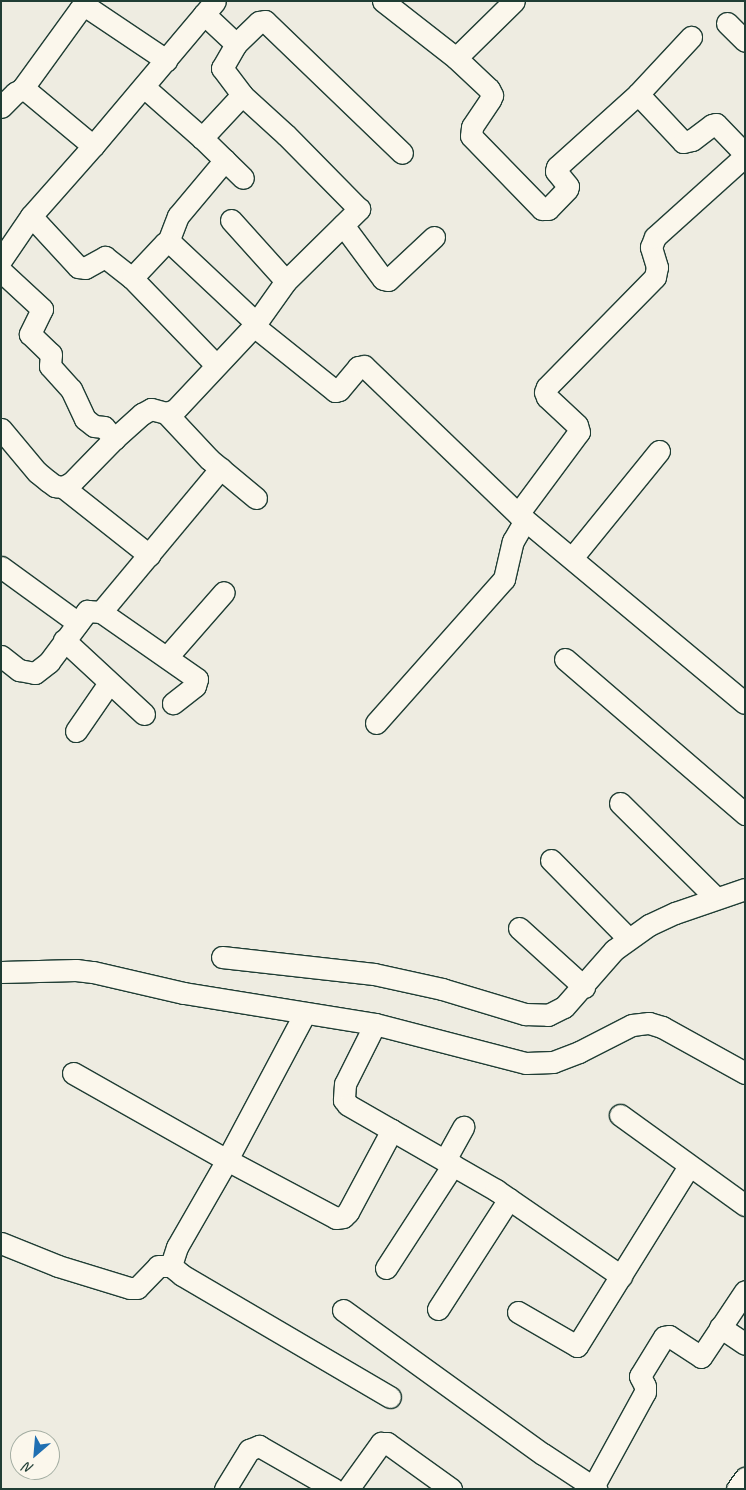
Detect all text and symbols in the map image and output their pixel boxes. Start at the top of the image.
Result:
north arrow [10,1430,60,1480]
text: N [21,1458,36,1477]

